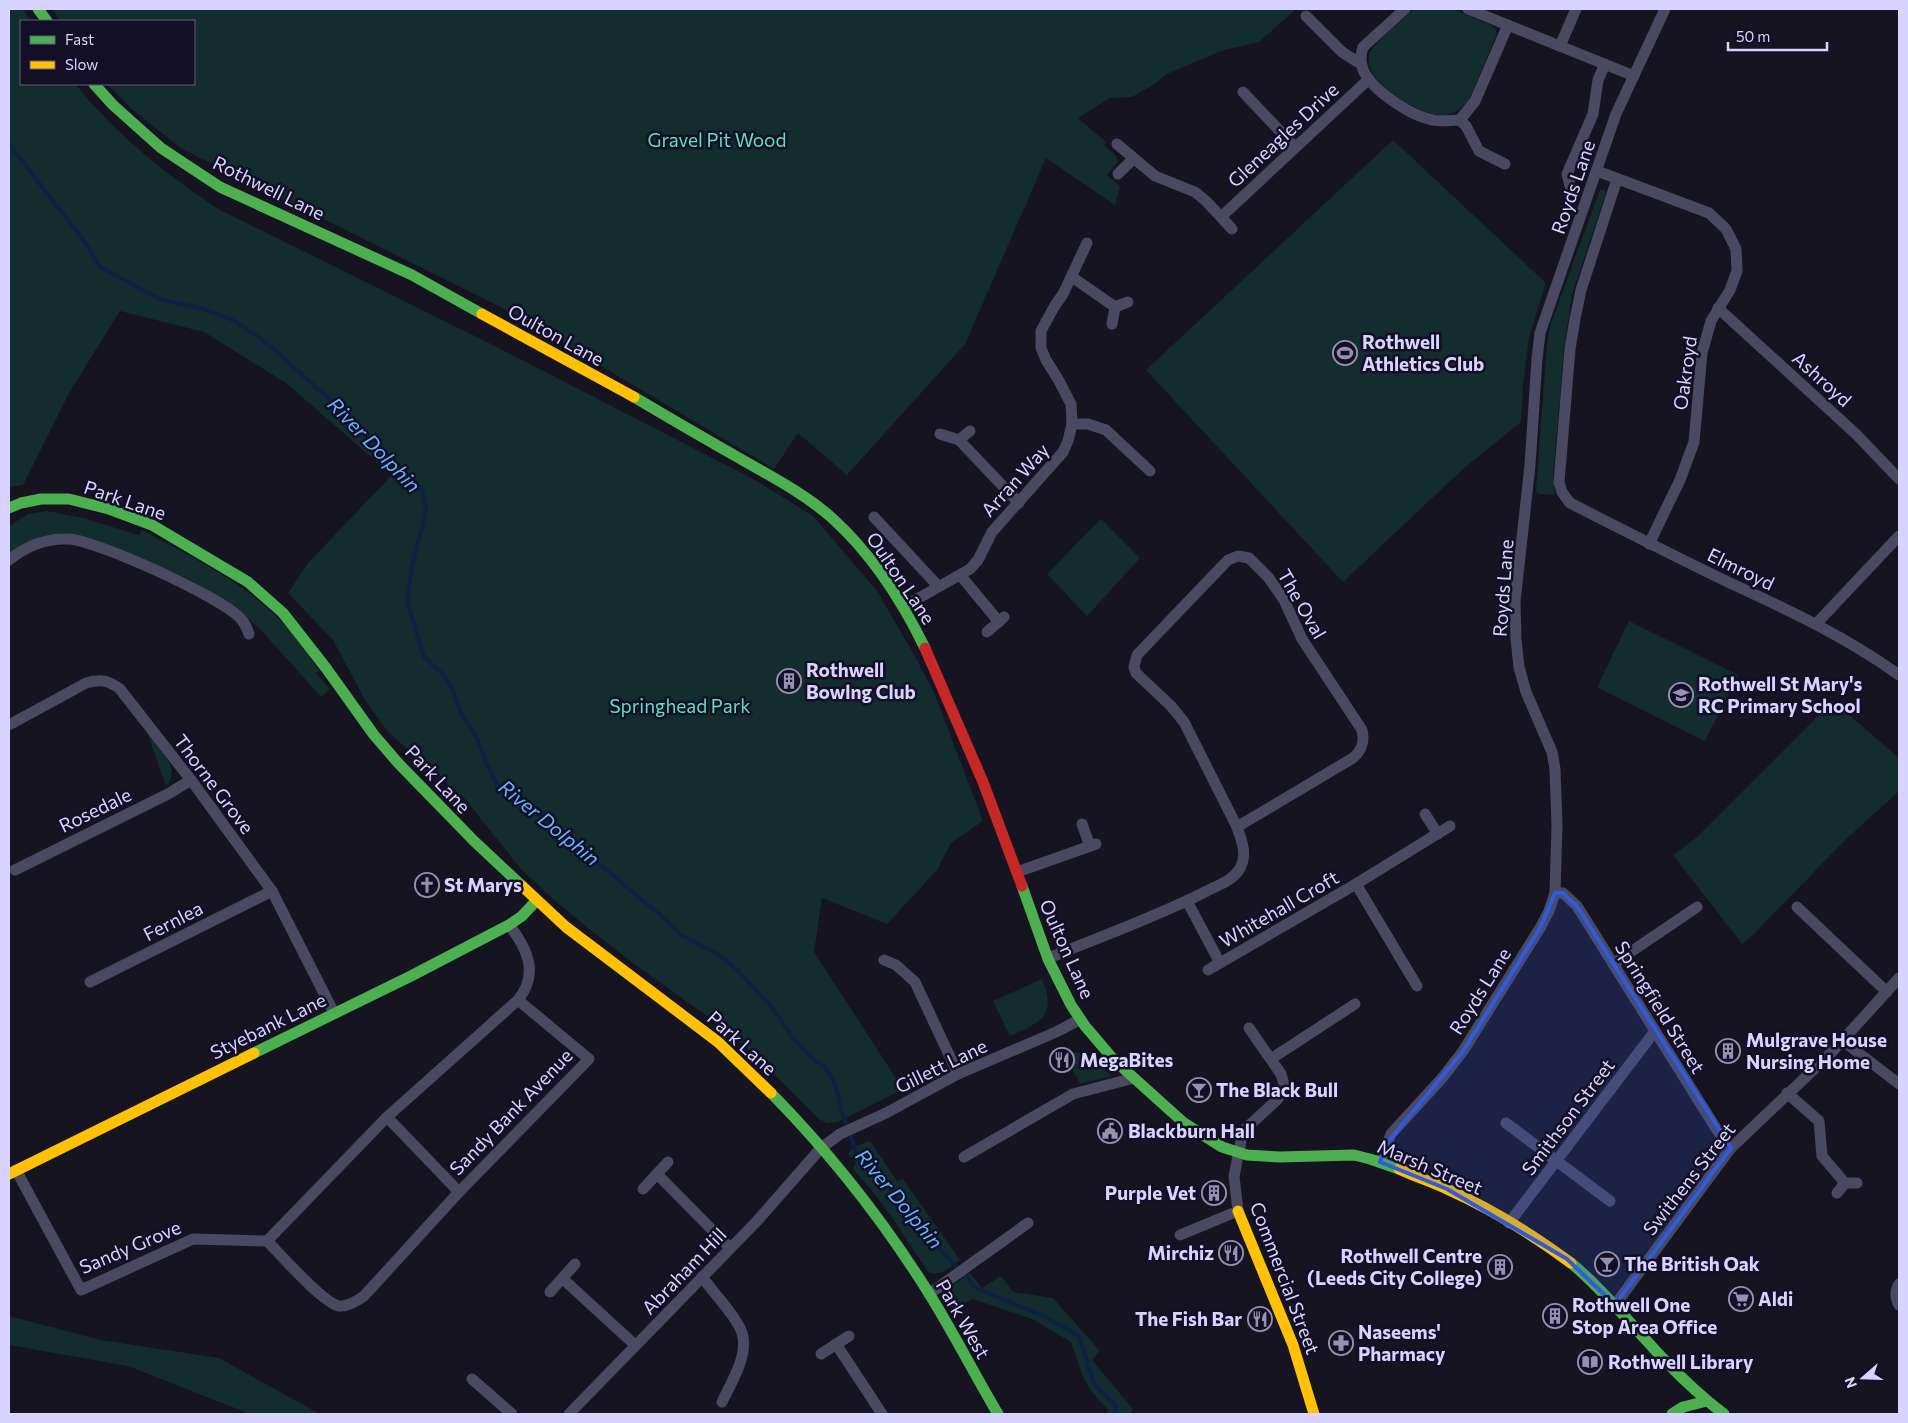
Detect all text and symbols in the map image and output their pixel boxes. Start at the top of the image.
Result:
legend [20,20,195,85]
scale bar [1728,20,1827,52]
text: 50 m [1736,27,1770,45]
text: Fast [65,30,94,48]
text: Slow [65,55,98,73]
street label: Gleneagles Drive [1223,77,1343,192]
park label: Gravel Pit Wood [648,128,786,151]
street label: Royds Lane [1546,137,1599,237]
street label: Rothwell Lane [209,151,329,225]
street label: Oulton Lane [504,299,608,370]
place label: Rothwell Athletics Club [1362,330,1484,375]
street label: Oakroyd [1668,334,1701,411]
sports icon: Rothwell Athletics Club [1332,340,1358,366]
street label: Ashroyd [1788,346,1857,411]
water label: River Dolphin [323,392,426,497]
street label: Arran Way [976,438,1054,521]
street label: Park Lane [81,475,169,524]
street label: Oulton Lane [862,527,941,628]
street label: Royds Lane [1488,538,1517,637]
street label: Elmroyd [1704,543,1778,595]
street label: The Oval [1273,565,1332,643]
place label: Rothwell Bowlng Club [806,658,916,703]
building icon: Rothwell Bowlng Club [776,668,802,694]
place label: Rothwell St Mary's RC Primary School [1698,672,1862,717]
school or university icon: Rothwell St Mary's RC Primary School [1668,682,1694,708]
park label: Springhead Park [609,694,751,717]
street label: Thorne Grove [170,730,259,838]
street label: Park Lane [401,740,476,818]
water label: River Dolphin [494,774,605,870]
street label: Rosedale [55,782,135,837]
street label: Whitehall Croft [1215,865,1343,952]
church icon: St Marys [414,872,440,898]
place label: St Marys [444,873,522,896]
street label: Fernlea [139,896,206,945]
street label: Oulton Lane [1035,896,1100,1002]
street label: Springfield Street [1611,936,1710,1077]
street label: Royds Lane [1444,943,1515,1038]
street label: Styebank Lane [206,988,329,1064]
street label: Park Lane [703,1006,782,1080]
place label: Mulgrave House Nursing Home [1746,1028,1887,1073]
street label: Gillett Lane [891,1033,990,1098]
building icon: Mulgrave House Nursing Home [1715,1038,1741,1064]
street label: Sandy Bank Avenue [444,1044,577,1180]
restaurant icon: MegaBites [1049,1047,1075,1073]
place label: MegaBites [1080,1048,1173,1071]
street label: Smithson Street [1516,1054,1619,1179]
bar icon: The Black Bull [1186,1077,1212,1103]
place label: The Black Bull [1216,1078,1338,1101]
public building icon: Blackburn Hall [1097,1118,1123,1144]
street label: Swithens Street [1638,1118,1740,1240]
place label: Blackburn Hall [1128,1119,1255,1142]
street label: Marsh Street [1374,1134,1486,1199]
water label: River Dolphin [851,1144,948,1253]
building icon: Purple Vet [1201,1180,1227,1206]
place label: Purple Vet [1105,1181,1196,1204]
street label: Commercial Street [1246,1198,1325,1357]
street label: Sandy Grove [76,1215,184,1278]
street label: Abraham Hill [637,1223,731,1319]
restaurant icon: Mirchiz [1218,1240,1244,1266]
place label: Mirchiz [1148,1241,1214,1264]
place label: Rothwell Centre (Leeds City College) [1307,1244,1482,1289]
bar icon: The British Oak [1594,1251,1620,1277]
place label: The British Oak [1624,1252,1760,1275]
building icon: Rothwell Centre (Leeds City College) [1487,1254,1513,1280]
street label: Park West [932,1275,995,1363]
supermarket icon: Aldi [1728,1286,1754,1312]
place label: Aldi [1758,1287,1793,1310]
place label: Rothwell One Stop Area Office [1572,1293,1717,1338]
building icon: Rothwell One Stop Area Office [1542,1303,1568,1329]
restaurant icon: The Fish Bar [1247,1306,1273,1332]
place label: The Fish Bar [1135,1307,1242,1330]
place label: Naseems' Pharmacy [1358,1320,1446,1365]
pharmacy icon: Naseems' Pharmacy [1328,1330,1354,1356]
library icon: Rothwell Library [1577,1349,1603,1375]
place label: Rothwell Library [1608,1350,1754,1373]
north arrow [1838,1353,1888,1403]
text: N [1841,1375,1860,1390]

